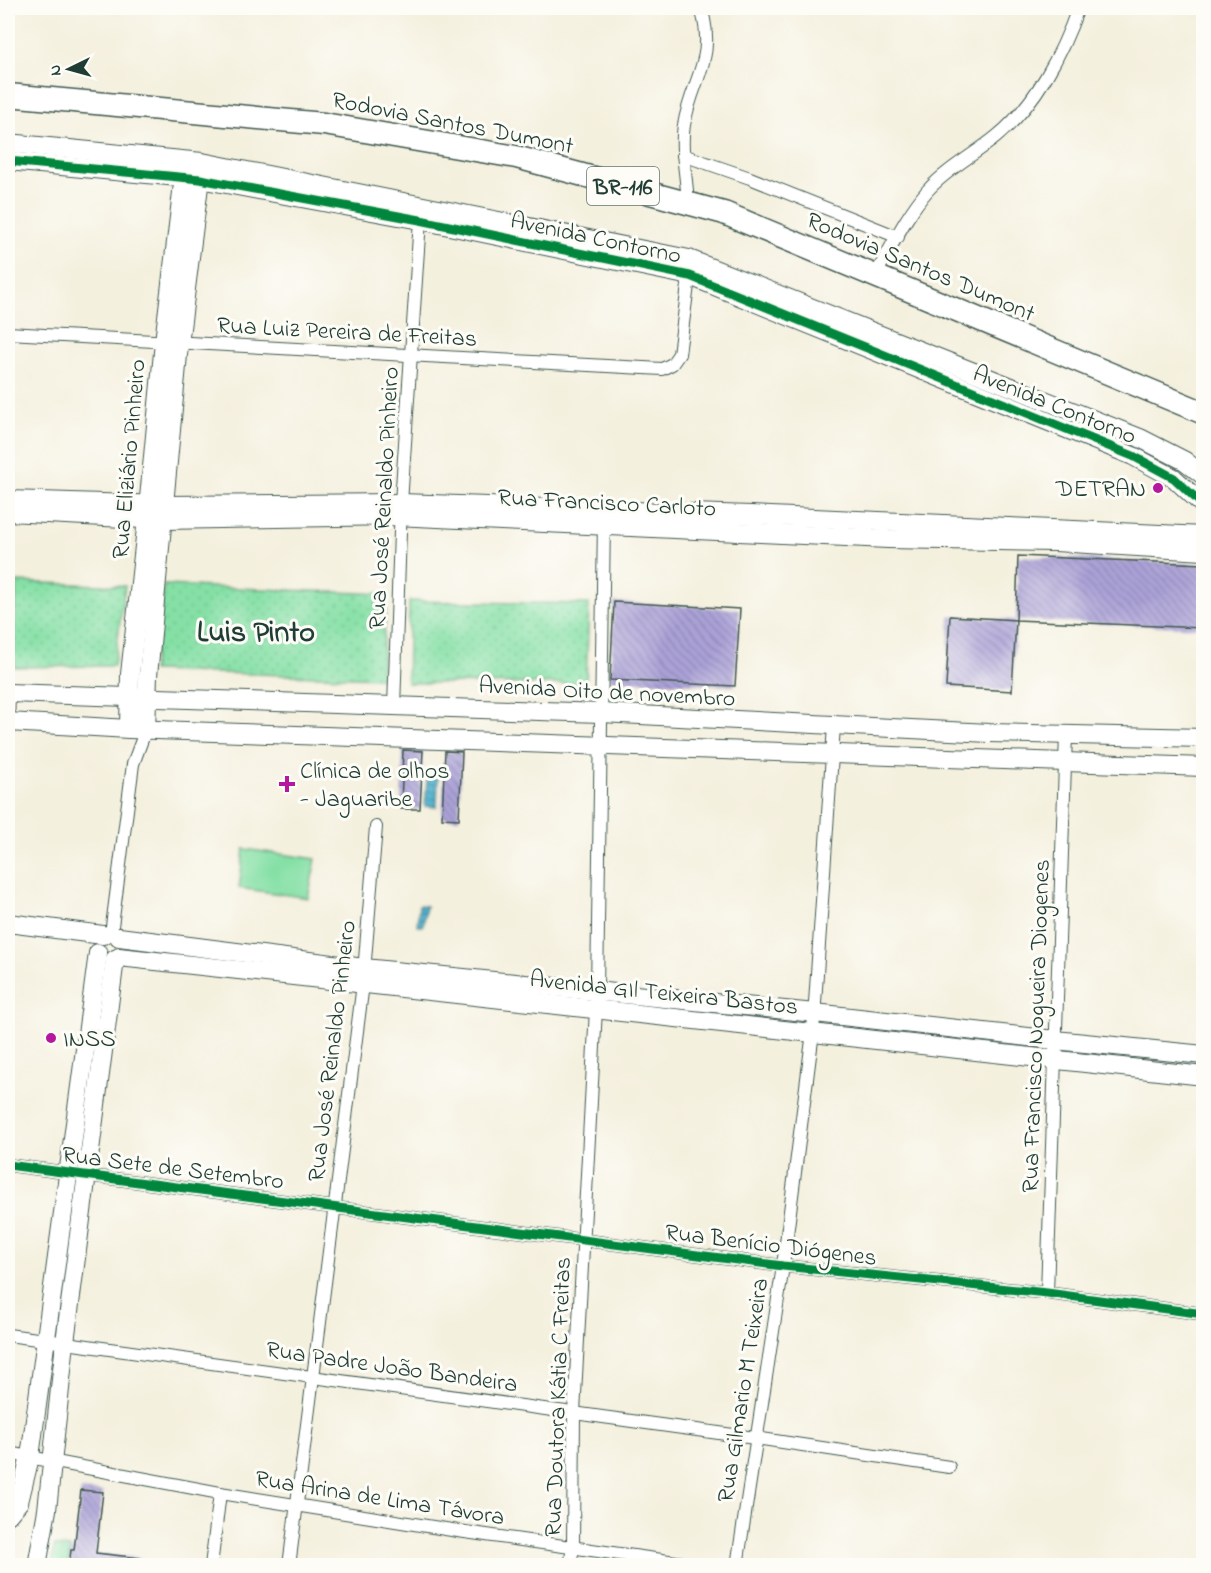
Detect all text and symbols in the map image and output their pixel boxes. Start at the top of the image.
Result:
north arrow [39,39,99,99]
text: N [44,64,68,77]
street label: Rodovia Santos Dumont [329,84,576,165]
road number: BR-116 [587,167,659,205]
street label: Avenida Contorno [507,204,684,275]
street label: Rodovia Santos Dumont [800,204,1040,332]
street label: Rua Luiz Pereira de Freitas [216,309,478,358]
street label: Rua Eliziário Pinheiro [104,358,157,561]
street label: Avenida Contorno [967,358,1141,455]
street label: Rua José Reinaldo Pinheiro [361,366,410,630]
place label: DETRAN [1055,473,1146,508]
street label: Rua Francisco Carloto [497,481,717,528]
marker: DETRAN [1151,481,1165,495]
district label: Luis Pinto [197,612,315,656]
street label: Avenida Oito de novembro [477,669,736,718]
place label: Clínica de olhos - Jaguaribe [300,755,449,818]
marker: Clínica de olhos - Jaguaribe [278,775,296,793]
street label: Rua Francisco Nogueira Diogenes [1014,859,1061,1193]
street label: Rua José Reinaldo Pinheiro [300,919,367,1184]
street label: Avenida GIl Teixeira Bastos [528,963,800,1026]
place label: INSS [63,1023,116,1058]
marker: INSS [44,1031,58,1045]
street label: Rua Sete de Setembro [60,1139,286,1200]
street label: Rua Benício Diógenes [663,1216,879,1277]
street label: Rua Doutora Kátia C Freitas [537,1256,582,1538]
street label: Rua Gilmario M Teixeira [709,1276,779,1505]
street label: Rua Padre João Bandeira [264,1333,520,1403]
street label: Rua Arina de Lima Távora [252,1462,507,1536]

